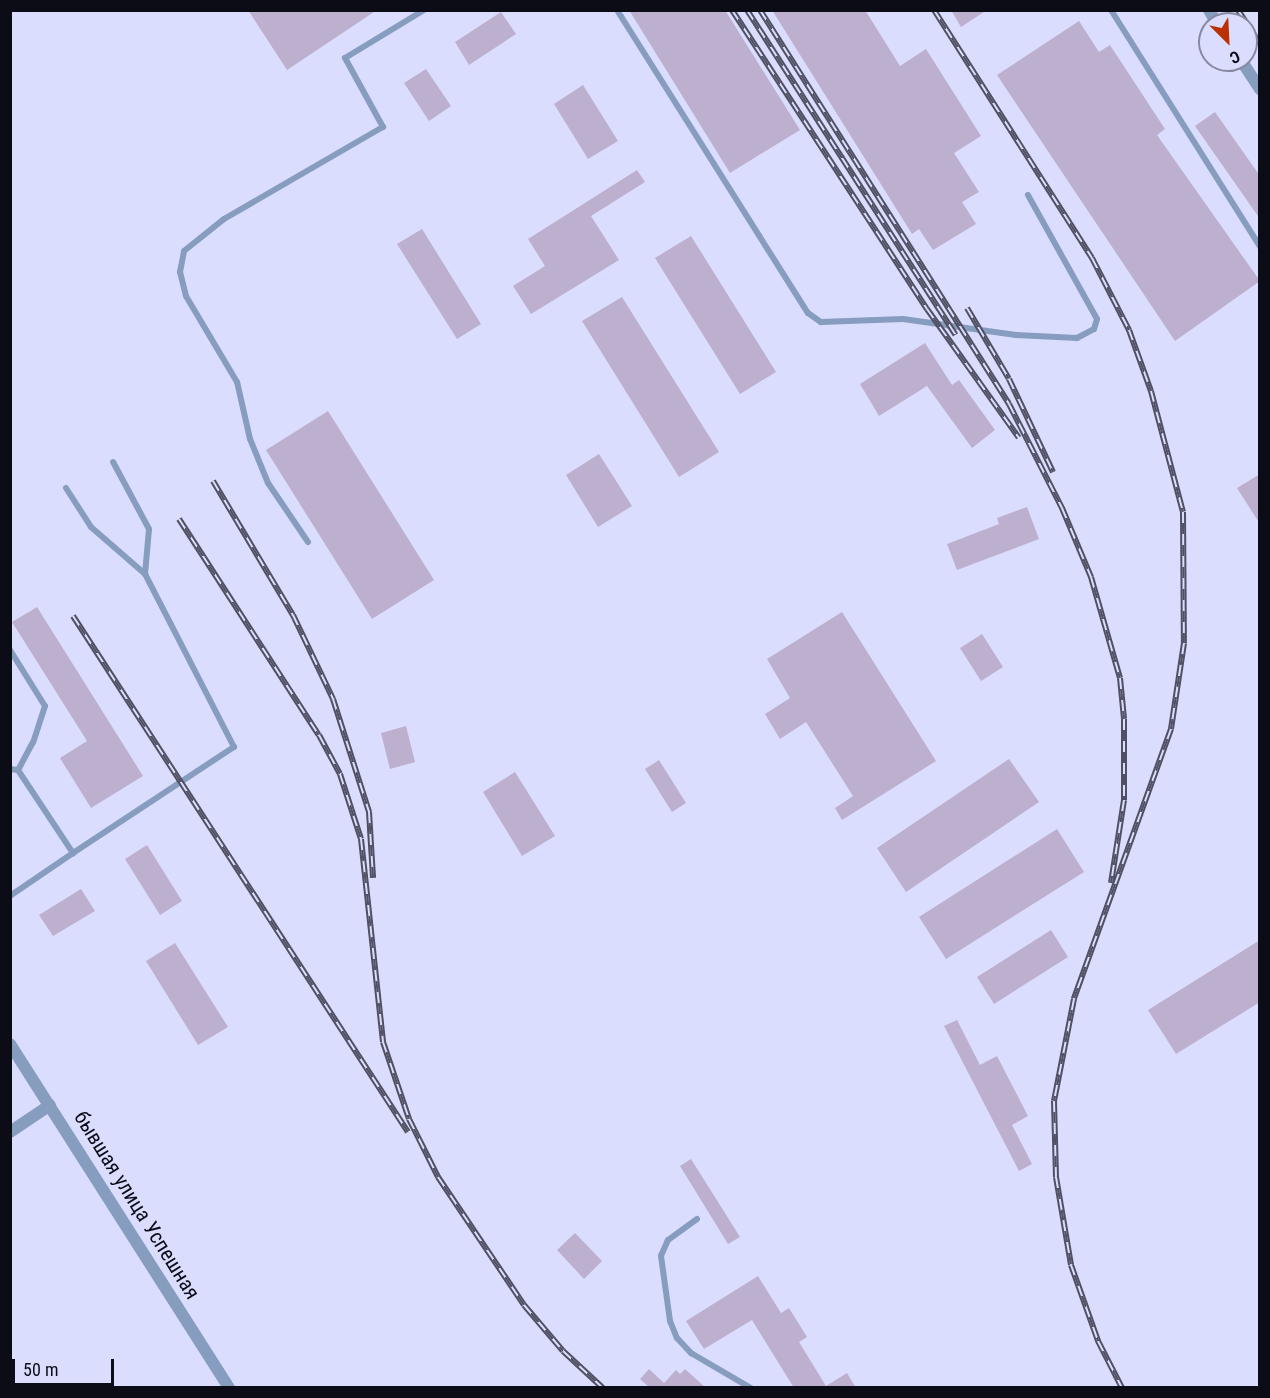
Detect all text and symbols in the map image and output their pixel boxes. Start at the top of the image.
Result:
north arrow [1198,12,1258,72]
text: С [1227,47,1243,68]
street label: бывшая улица Успешная [69,1106,205,1304]
scale bar [15,1347,117,1385]
text: 50 m [23,1359,58,1380]

